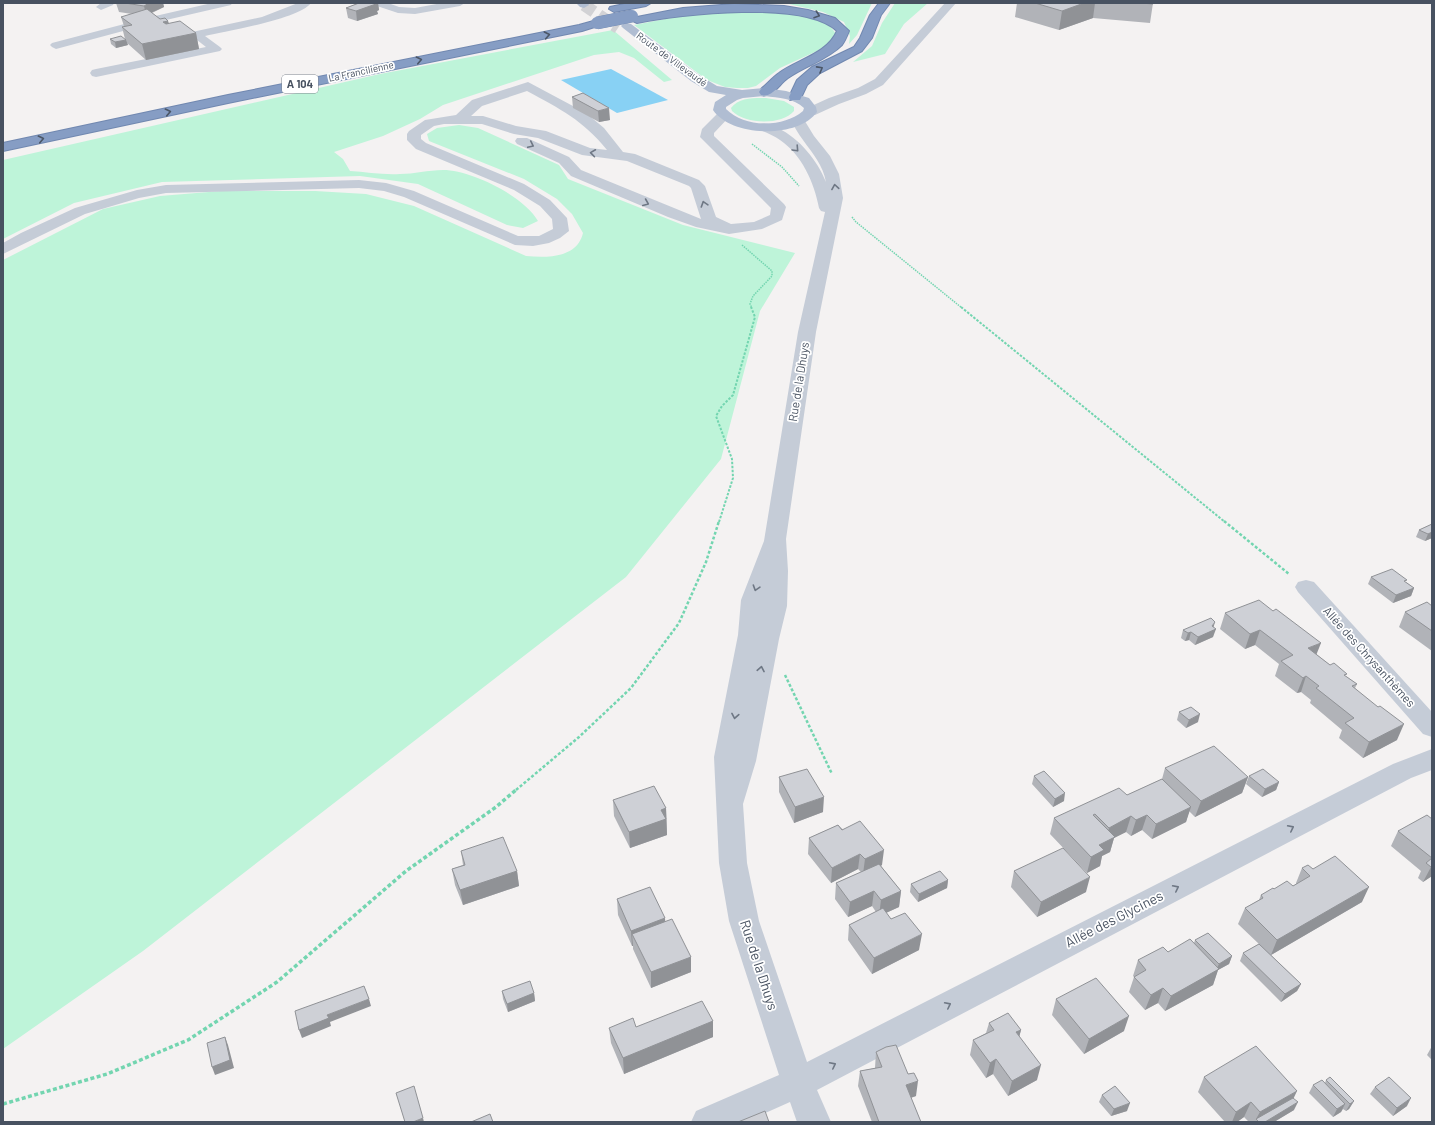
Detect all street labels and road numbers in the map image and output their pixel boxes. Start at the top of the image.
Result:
street label: Route de Villevaudé [634,29,710,89]
street label: La Francilienne [327,58,395,84]
road number: A 104 [282,75,318,93]
street label: Rue de la Dhuys [785,341,811,423]
street label: Allée des Chrysanthèmes [1321,603,1419,710]
street label: Allée des Glycines [1062,886,1166,951]
street label: Rue de la Dhuys [737,918,782,1012]

